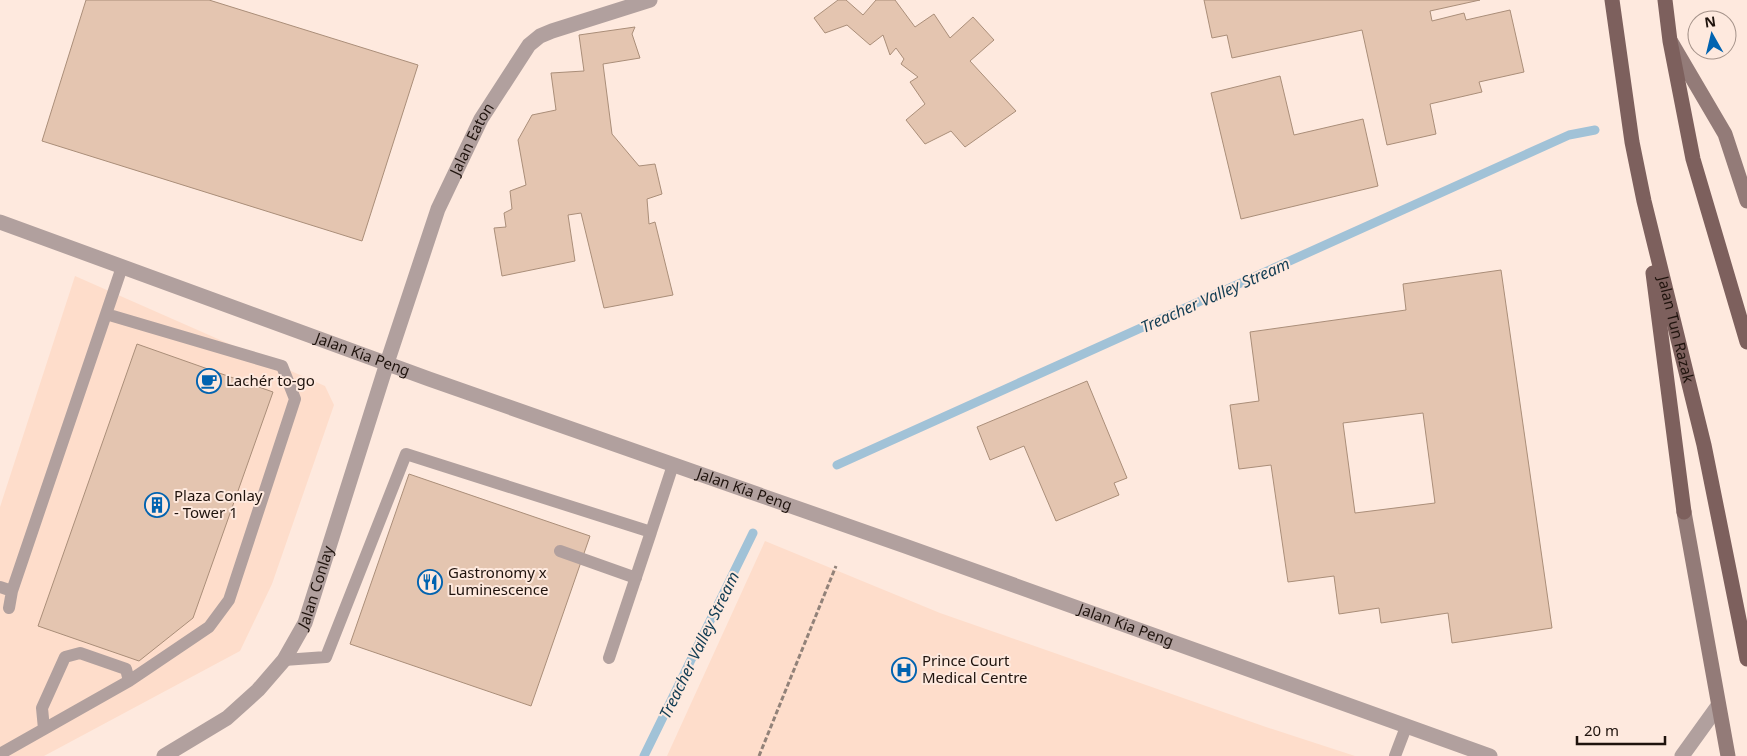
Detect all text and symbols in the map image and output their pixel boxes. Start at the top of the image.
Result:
north arrow [1687,10,1737,60]
text: N [1703,11,1717,32]
street label: Jalan Eaton [444,98,498,180]
water label: Treacher Valley Stream [1137,252,1293,338]
street label: Jalan Tun Razak [1653,272,1699,385]
street label: Jalan Kia Peng [311,327,413,380]
cafe icon: Lachér to-go [196,368,222,394]
place label: Lachér to-go [226,370,315,390]
street label: Jalan Kia Peng [692,462,795,515]
place label: Plaza Conlay - Tower 1 [174,485,263,522]
building icon: Plaza Conlay - Tower 1 [144,492,170,518]
street label: Jalan Conlay [292,543,338,634]
place label: Gastronomy x Luminescence [448,562,549,599]
water label: Treacher Valley Stream [654,568,744,722]
restaurant icon: Gastronomy x Luminescence [417,569,443,595]
street label: Jalan Kia Peng [1074,597,1177,651]
place label: Prince Court Medical Centre [922,650,1028,687]
hospital icon: Prince Court Medical Centre [891,657,917,683]
scale bar [1577,714,1664,746]
text: 20 m [1584,720,1619,740]

